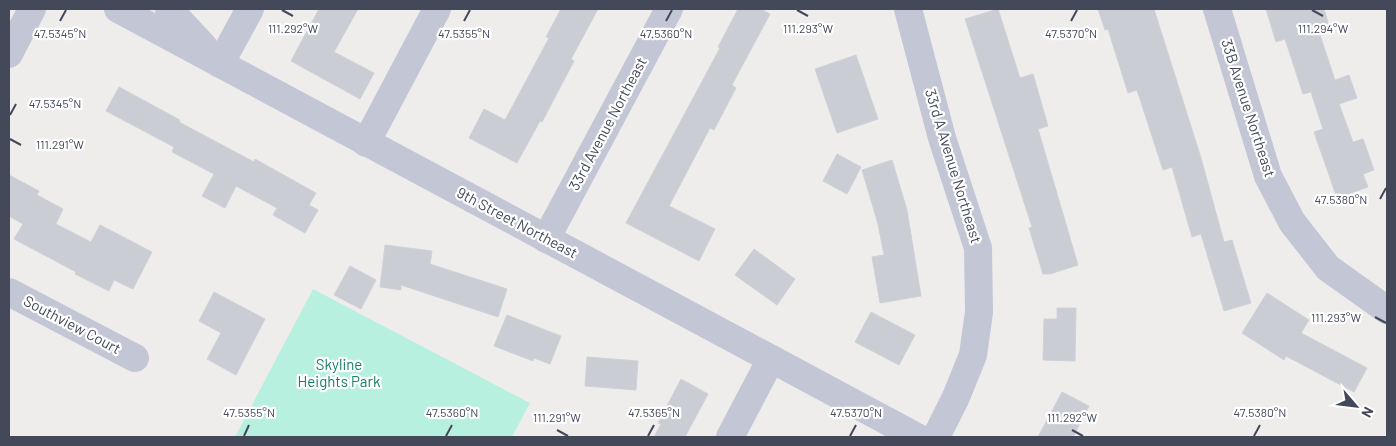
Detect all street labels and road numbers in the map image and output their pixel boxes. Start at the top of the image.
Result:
street label: 33B Avenue Northeast [1218,36,1280,179]
street label: 33rd Avenue Northeast [564,54,650,193]
street label: 33rd A Avenue Northeast [922,86,986,245]
street label: 9th Street Northeast [454,183,581,262]
street label: Southview Court [21,291,124,357]

